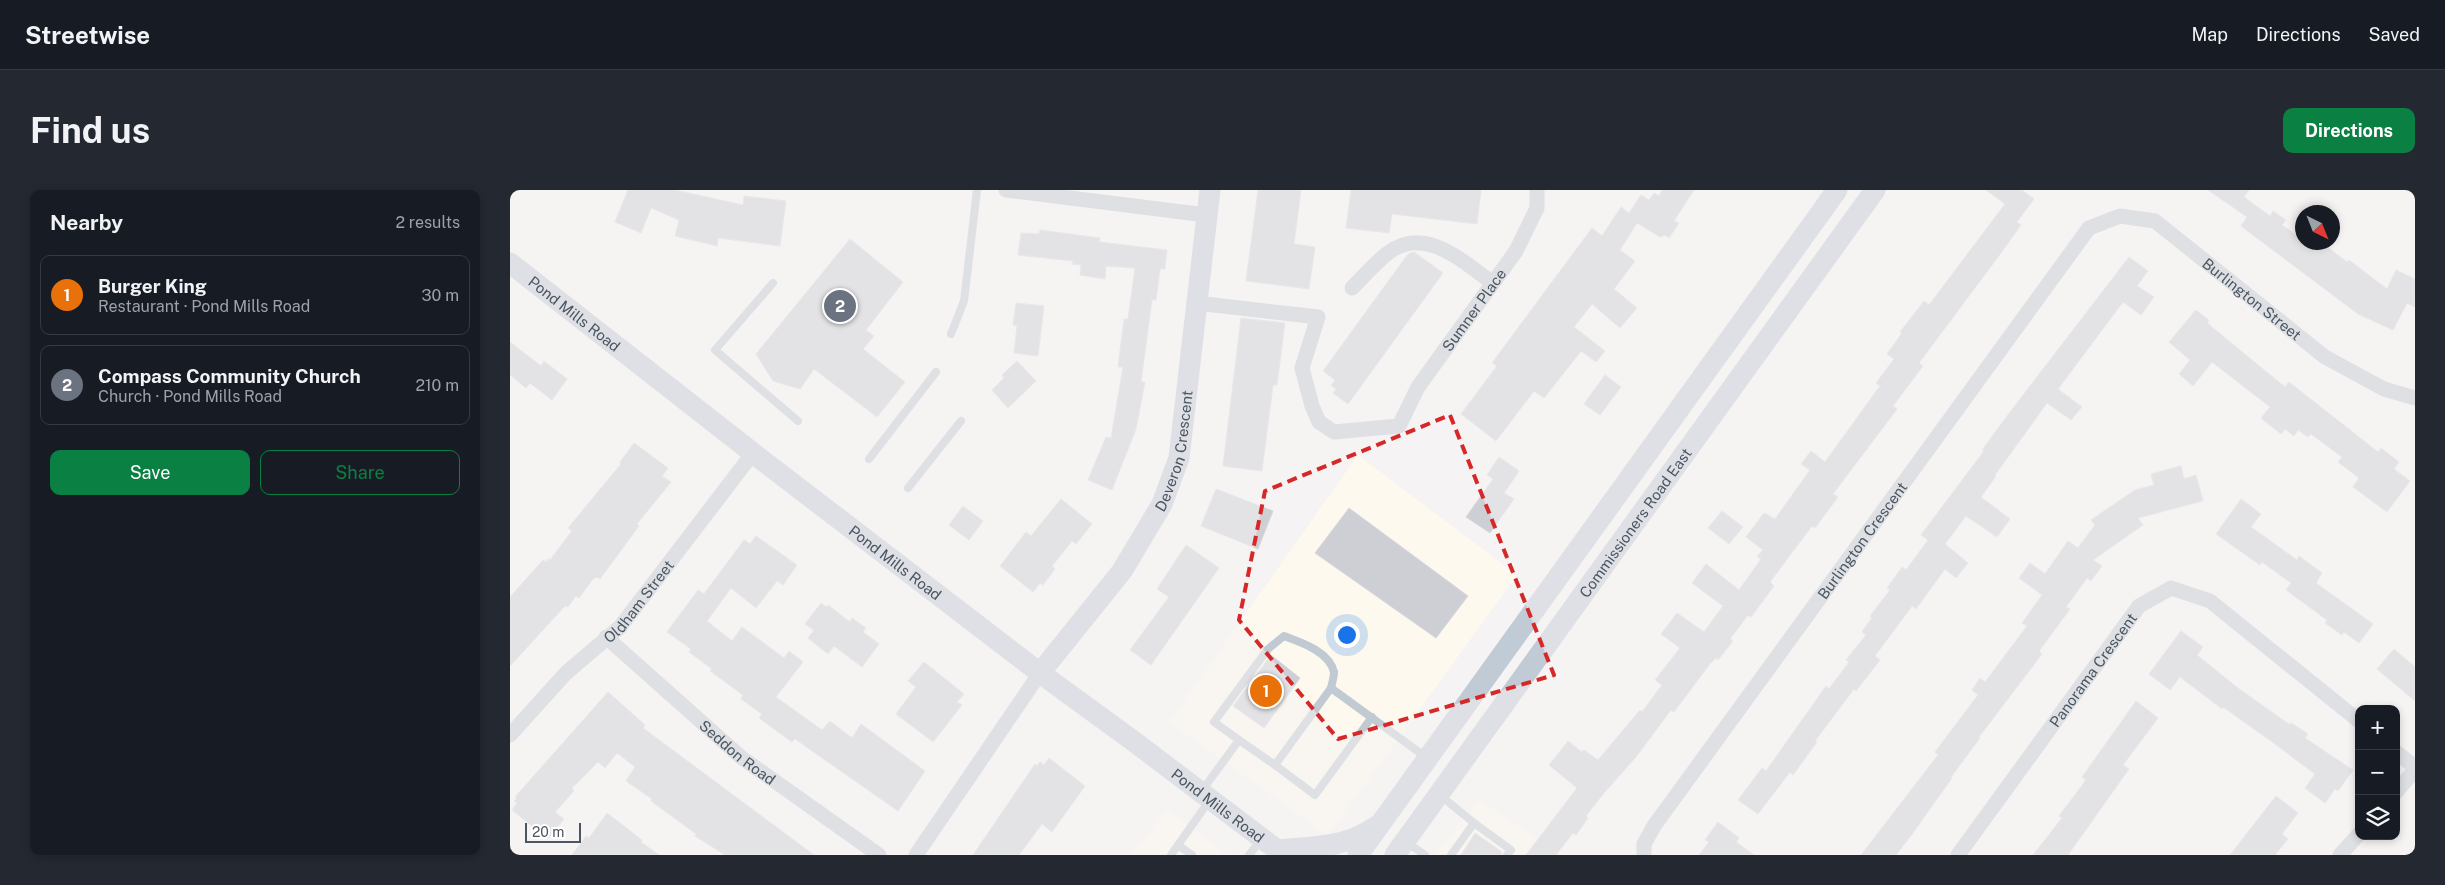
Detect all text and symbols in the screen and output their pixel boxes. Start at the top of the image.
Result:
text: Streetwise [25,21,150,49]
text: Map [2191,24,2228,45]
text: Directions [2256,24,2341,45]
text: Saved [2369,24,2420,45]
button: Directions [2283,108,2415,153]
text: Find us [30,110,150,151]
north arrow [2295,205,2340,250]
text: Nearby [50,210,123,235]
text: 2 results [395,213,460,232]
street label: Burlington Street [2199,254,2305,343]
street label: Sumner Place [1438,265,1509,354]
street label: Pond Mills Road [525,272,624,355]
text: Burger King [98,275,207,297]
text: 1 [64,286,70,305]
text: 30 m [422,286,459,305]
pin: 2 [824,287,856,325]
text: Restaurant · Pond Mills Road [98,297,310,316]
text: Compass Community Church [98,365,361,387]
text: 2 [62,376,72,395]
text: 210 m [415,376,459,395]
text: Church · Pond Mills Road [98,387,282,406]
street label: Deveron Crescent [1151,389,1195,514]
street label: Commissioners Road East [1575,444,1695,600]
button: Save [50,450,250,495]
button: Share [260,450,460,495]
street label: Burlington Crescent [1814,478,1910,602]
street label: Pond Mills Road [846,522,945,603]
street label: Oldham Street [600,556,677,646]
street label: Panorama Crescent [2046,609,2140,730]
your location [1334,622,1360,648]
pin: 1 [1250,672,1282,710]
map controls [2355,705,2400,840]
button: + [2355,705,2400,750]
street label: Seddon Road [696,716,779,788]
button: − [2355,750,2400,795]
street label: Pond Mills Road [1169,765,1268,846]
button: layers [2355,795,2400,840]
scale bar [525,820,581,843]
text: 20 m [532,824,564,840]

